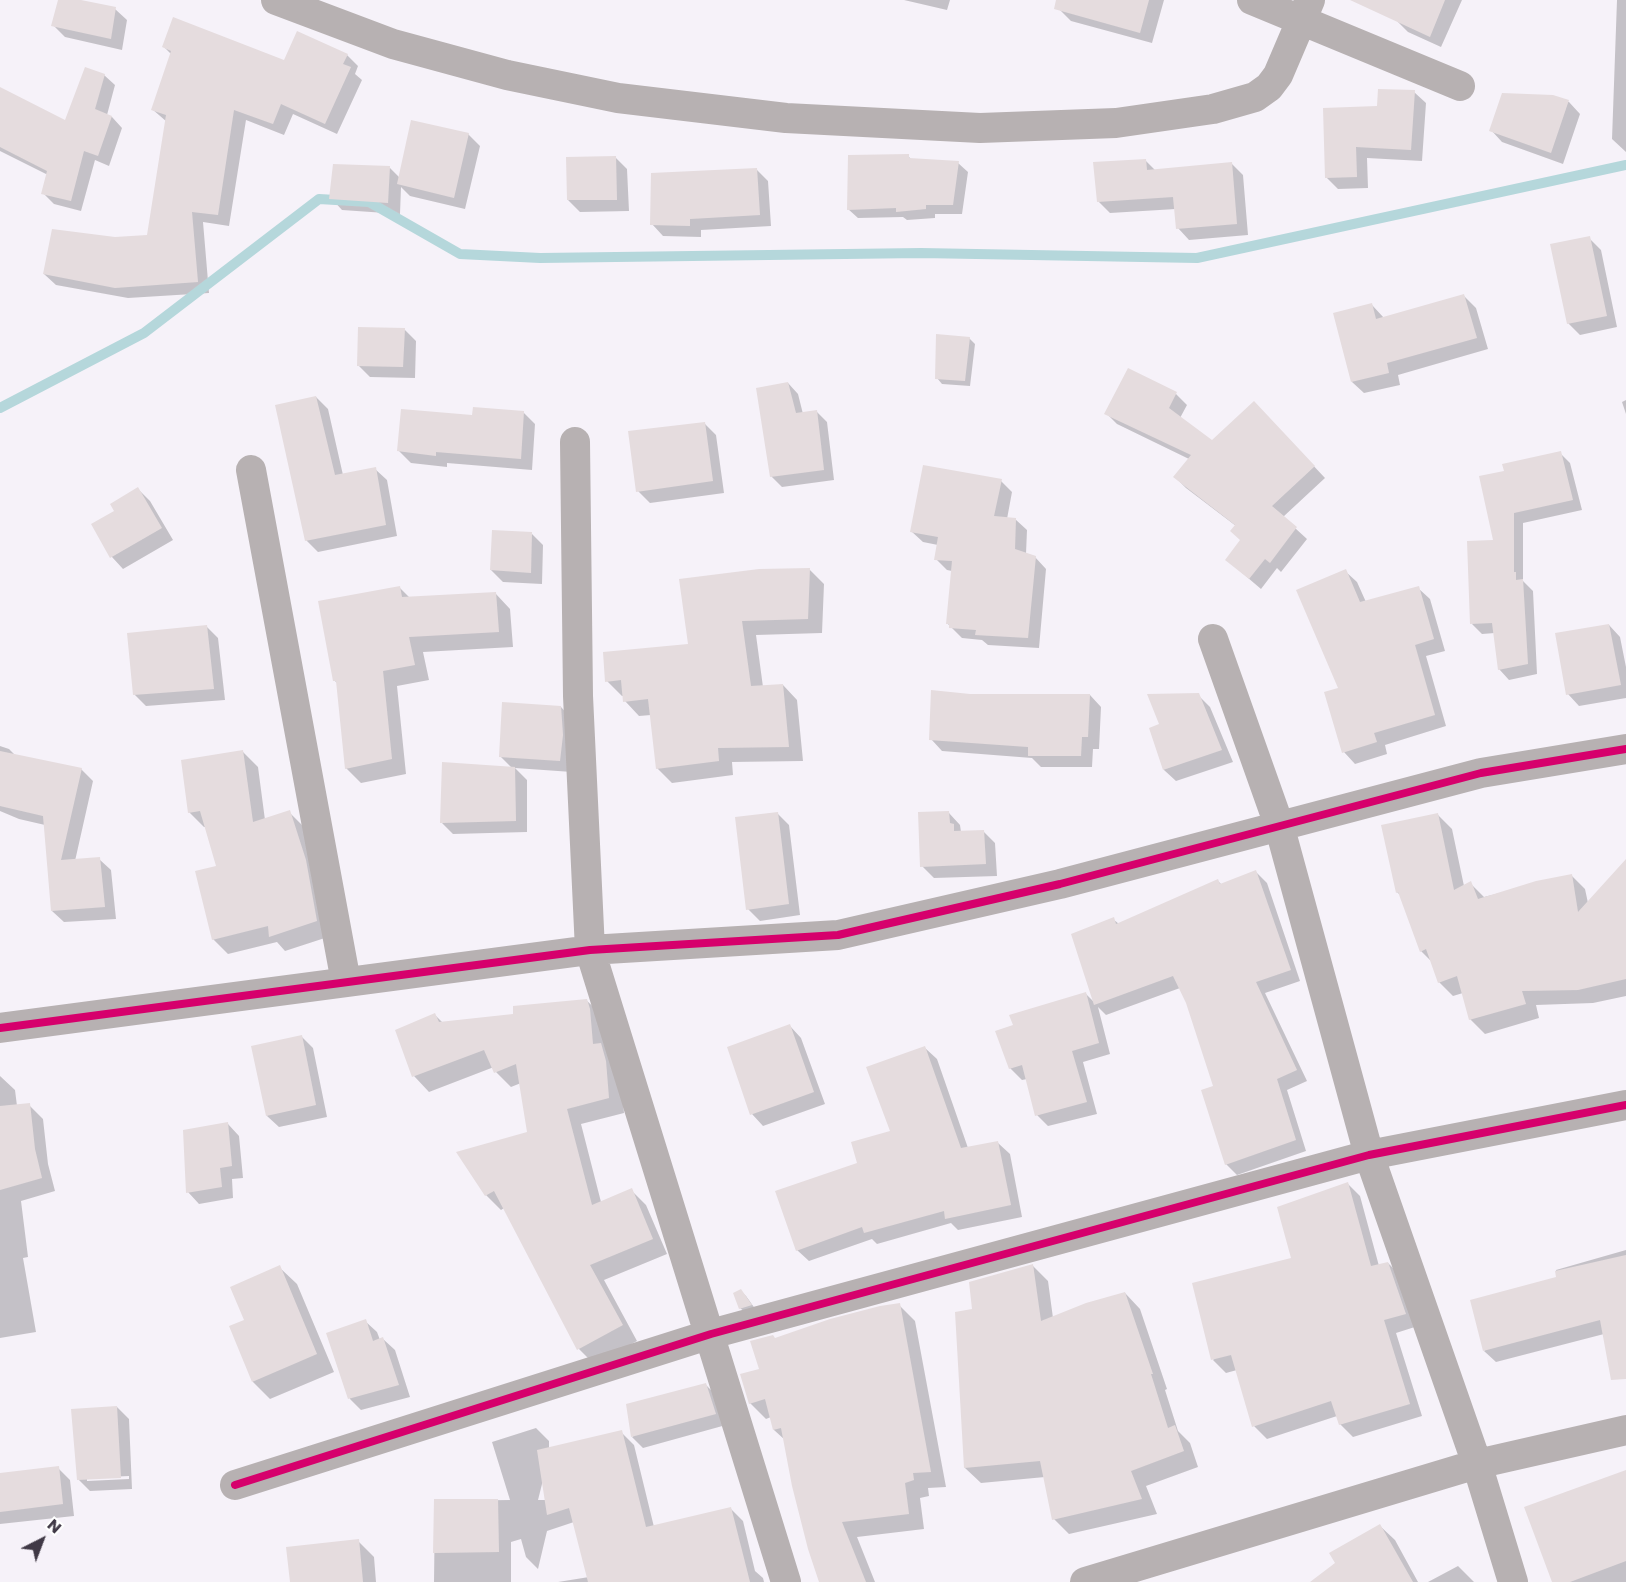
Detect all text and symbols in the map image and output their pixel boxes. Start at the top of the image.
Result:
north arrow [12,1510,72,1570]
text: N [42,1514,67,1539]

